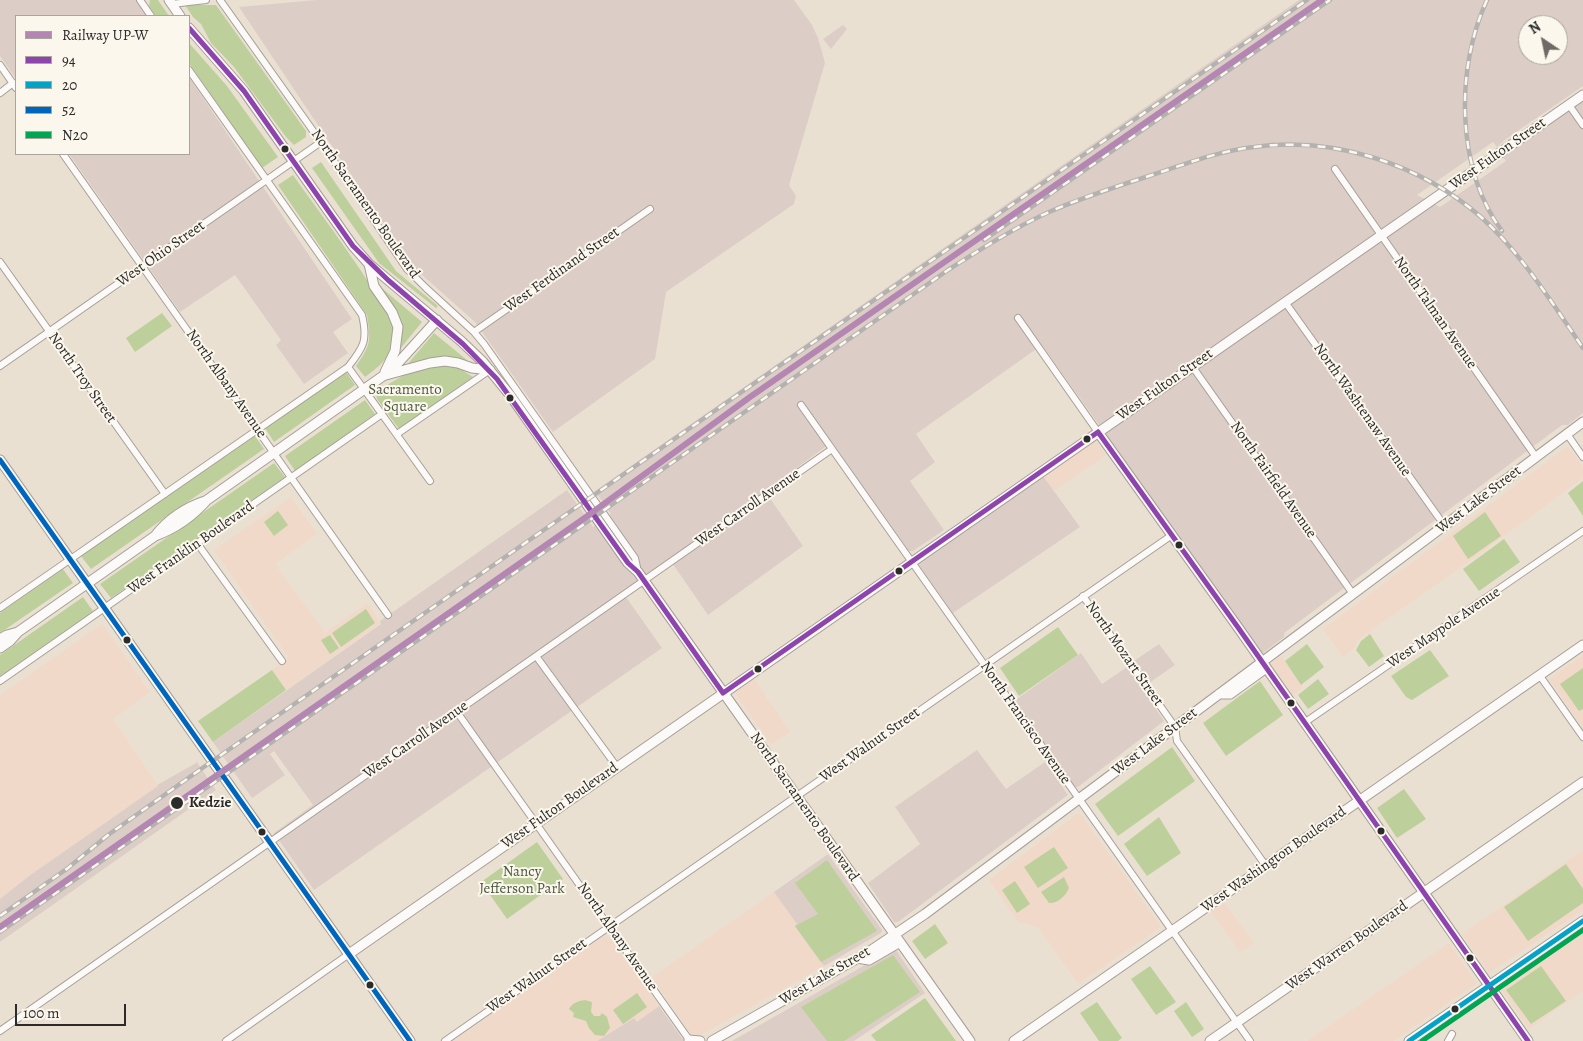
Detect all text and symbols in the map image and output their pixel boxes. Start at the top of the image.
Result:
legend [15,15,190,155]
north arrow [1518,15,1568,65]
text: N [1525,17,1544,39]
text: Railway UP-W [62,25,148,45]
text: 94 [62,50,76,70]
text: 20 [62,75,77,95]
text: 52 [62,100,76,120]
street label: West Fulton Street [1446,114,1550,194]
text: N20 [62,125,88,145]
street label: North Sacramento Boulevard [307,126,423,282]
unlabelled marker [280,144,290,154]
street label: West Ohio Street [113,217,209,291]
street label: West Ferdinand Street [501,223,623,317]
street label: North Talman Avenue [1389,253,1481,373]
street label: North Albany Avenue [182,326,270,442]
street label: North Troy Street [44,329,120,427]
street label: North Washtenaw Avenue [1309,340,1415,480]
street label: West Fulton Street [1113,345,1217,425]
park label: Sacramento Square [368,381,442,416]
unlabelled marker [505,393,515,403]
street label: North Fairfield Avenue [1226,418,1320,542]
unlabelled marker [1082,434,1092,444]
street label: West Lake Street [1433,462,1525,538]
street label: West Carroll Avenue [692,465,804,551]
street label: West Franklin Boulevard [124,498,258,598]
unlabelled marker [1174,540,1184,550]
unlabelled marker [894,566,904,576]
street label: West Maypole Avenue [1384,583,1504,673]
street label: North Mozart Street [1081,598,1167,710]
unlabelled marker [122,635,132,645]
street label: North Francisco Avenue [976,658,1074,788]
unlabelled marker [753,664,763,674]
street label: West Carroll Avenue [360,697,472,783]
unlabelled marker [1286,698,1296,708]
street label: West Walnut Street [816,704,924,786]
street label: West Lake Street [1109,704,1201,780]
street label: North Sacramento Boulevard [746,729,862,885]
street label: West Fulton Boulevard [498,759,622,853]
place label: Kedzie [189,794,232,812]
marker: Kedzie [169,795,185,811]
street label: West Washington Boulevard [1198,803,1350,917]
unlabelled marker [1376,826,1386,836]
unlabelled marker [257,827,267,837]
park label: Nancy Jefferson Park [479,863,565,898]
street label: North Albany Avenue [573,879,661,995]
street label: West Warren Boulevard [1283,897,1411,995]
street label: West Walnut Street [483,935,591,1017]
street label: West Lake Street [776,943,874,1009]
unlabelled marker [1465,953,1475,963]
unlabelled marker [365,980,375,990]
scale bar [18,994,129,1026]
text: 100 m [23,1003,60,1023]
unlabelled marker [1450,1004,1460,1014]

